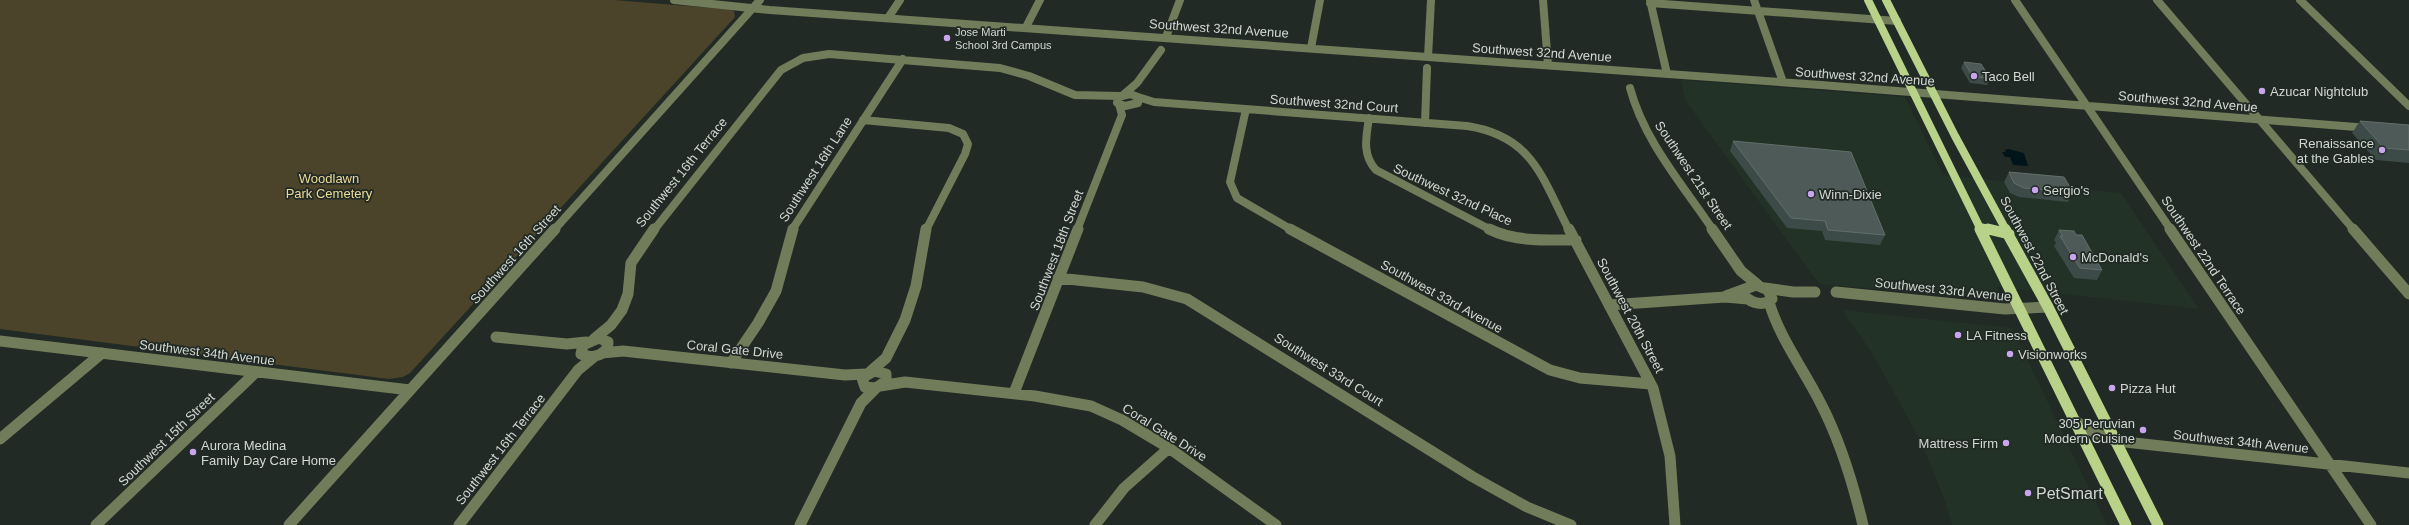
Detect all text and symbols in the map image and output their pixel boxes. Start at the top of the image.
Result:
street label: Southwest 32nd Avenue [1149,16,1289,41]
place label: Jose Marti School 3rd Campus [955,26,1052,51]
marker: Jose Marti School 3rd Campus [942,33,952,43]
street label: Southwest 32nd Avenue [1472,40,1612,65]
street label: Southwest 32nd Avenue [1795,64,1935,89]
place label: Taco Bell [1982,69,2035,84]
marker: Taco Bell [1969,71,1979,81]
place label: Azucar Nightclub [2270,84,2368,99]
marker: Azucar Nightclub [2257,86,2267,96]
street label: Southwest 32nd Avenue [2118,88,2258,115]
street label: Southwest 32nd Court [1269,92,1399,115]
street label: Southwest 16th Lane [776,114,855,225]
street label: Southwest 16th Terrace [633,115,730,230]
street label: Southwest 21st Street [1652,118,1736,233]
place label: Renaissance at the Gables [2297,136,2374,166]
marker: Renaissance at the Gables [2377,145,2387,155]
street label: Southwest 32nd Place [1391,160,1515,229]
park label: Woodlawn Park Cemetery [286,171,373,201]
place label: Sergio's [2043,183,2090,198]
marker: Sergio's [2030,185,2040,195]
street label: Southwest 18th Street [1027,187,1087,313]
place label: Winn-Dixie [1819,187,1882,202]
marker: Winn-Dixie [1806,189,1816,199]
street label: Southwest 22nd Terrace [2158,193,2249,317]
street label: Southwest 22nd Street [1997,194,2072,317]
street label: Southwest 16th Street [467,202,564,307]
place label: McDonald's [2081,250,2149,265]
marker: McDonald's [2068,252,2078,262]
street label: Southwest 20th Street [1594,255,1667,376]
street label: Southwest 33rd Avenue [1378,257,1505,336]
street label: Southwest 33rd Avenue [1874,275,2012,304]
place label: LA Fitness [1966,328,2027,343]
street label: Southwest 33rd Court [1271,330,1386,409]
marker: LA Fitness [1953,330,1963,340]
street label: Southwest 34th Avenue [138,337,276,368]
street label: Coral Gate Drive [686,337,784,362]
place label: Visionworks [2018,347,2088,362]
marker: Visionworks [2005,349,2015,359]
place label: Pizza Hut [2120,381,2176,396]
marker: Pizza Hut [2107,383,2117,393]
street label: Southwest 15th Street [115,389,218,489]
street label: Southwest 16th Terrace [453,391,548,508]
street label: Coral Gate Drive [1120,400,1210,464]
place label: 305 Peruvian Modern Cuisine [2044,416,2135,446]
marker: 305 Peruvian Modern Cuisine [2138,425,2148,435]
street label: Southwest 34th Avenue [2172,427,2310,456]
place label: Mattress Firm [1919,436,1998,451]
place label: Aurora Medina Family Day Care Home [201,438,336,468]
marker: Mattress Firm [2001,438,2011,448]
marker: Aurora Medina Family Day Care Home [188,447,198,457]
place label: PetSmart [2036,485,2103,502]
marker: PetSmart [2023,488,2033,498]

